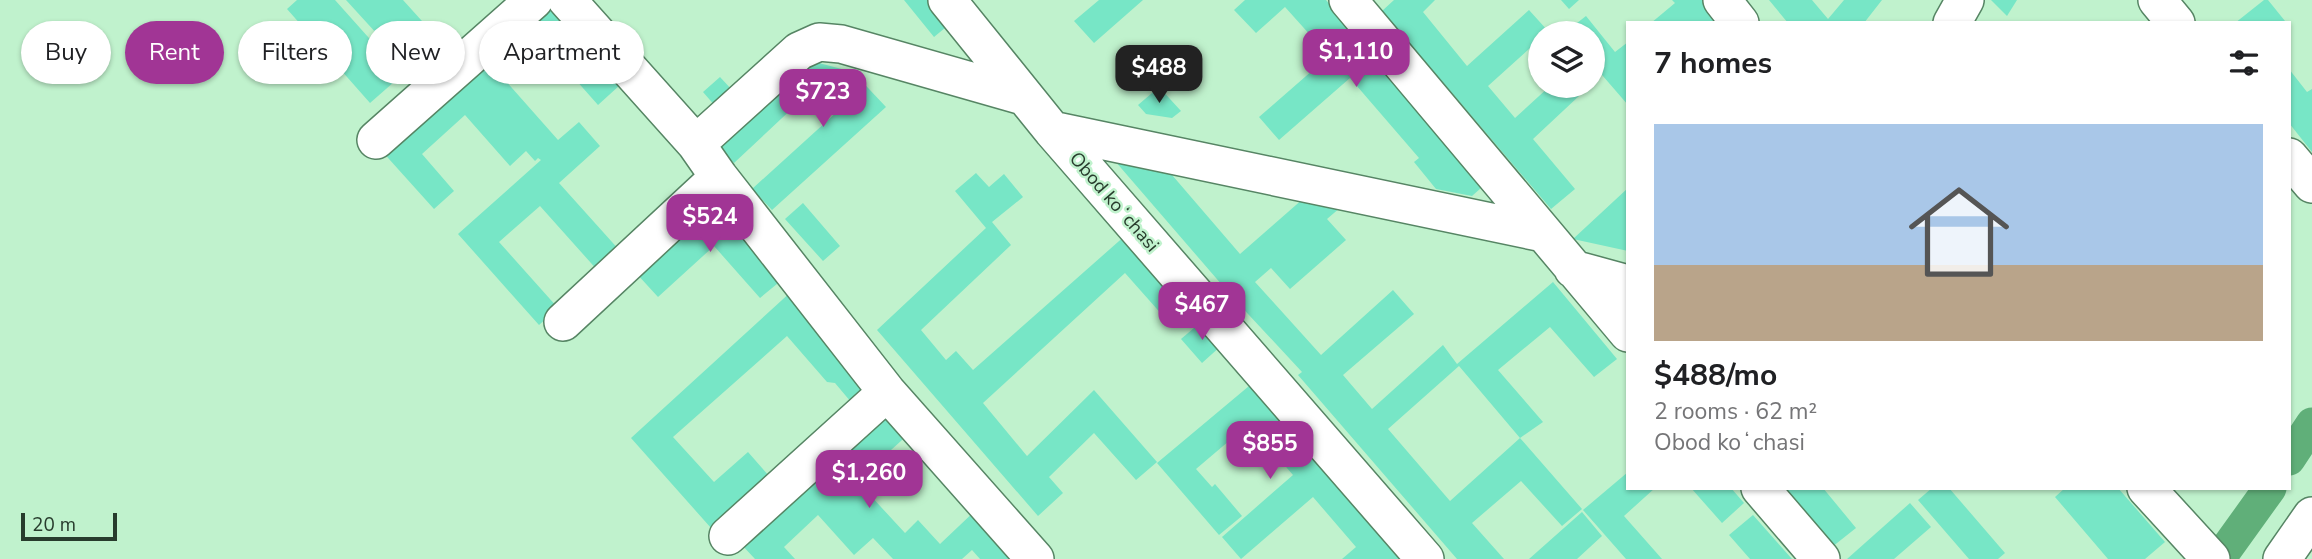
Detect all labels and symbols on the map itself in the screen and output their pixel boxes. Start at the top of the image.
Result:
pin: $1,110 [1299,29,1413,89]
pin: $488 [1118,46,1200,105]
pin: $723 [782,69,864,129]
street label: Obod koʻchasi [1063,146,1165,258]
pin: $524 [669,194,751,254]
pin: $467 [1161,282,1243,342]
pin: $855 [1229,421,1311,481]
pin: $1,260 [812,450,926,510]
scale bar [21,510,117,542]

